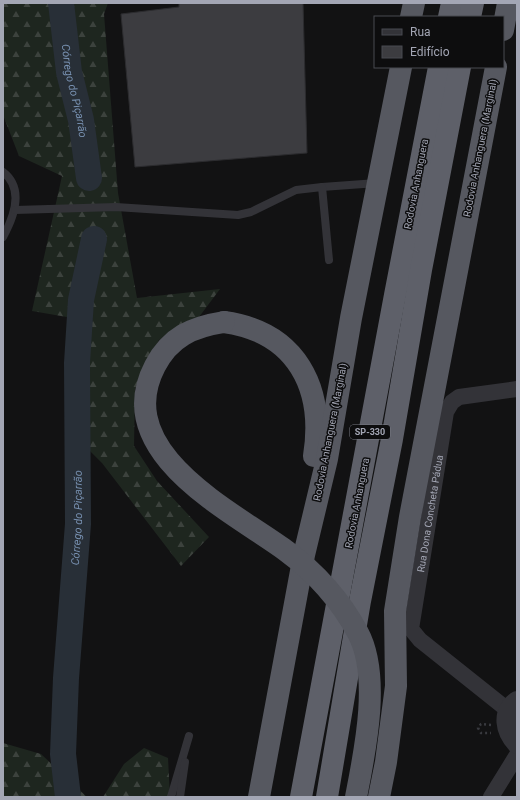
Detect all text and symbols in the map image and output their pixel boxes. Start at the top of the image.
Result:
legend [374,16,504,68]
text: Rua [410,25,431,39]
water label: Córrego do Piçarrão [59,43,90,138]
text: Edifício [410,45,450,59]
street label: Rodovia Anhanguera (Marginal) [461,78,500,218]
street label: Rodovia Anhanguera [402,138,430,230]
street label: Rodovia Anhanguera (Marginal) [311,362,350,502]
road number: SP-330 [350,425,390,439]
street label: Rua Dona Concheta Pádua [415,454,445,573]
street label: Rodovia Anhanguera [343,457,371,549]
water label: Córrego do Piçarrão [68,470,85,566]

